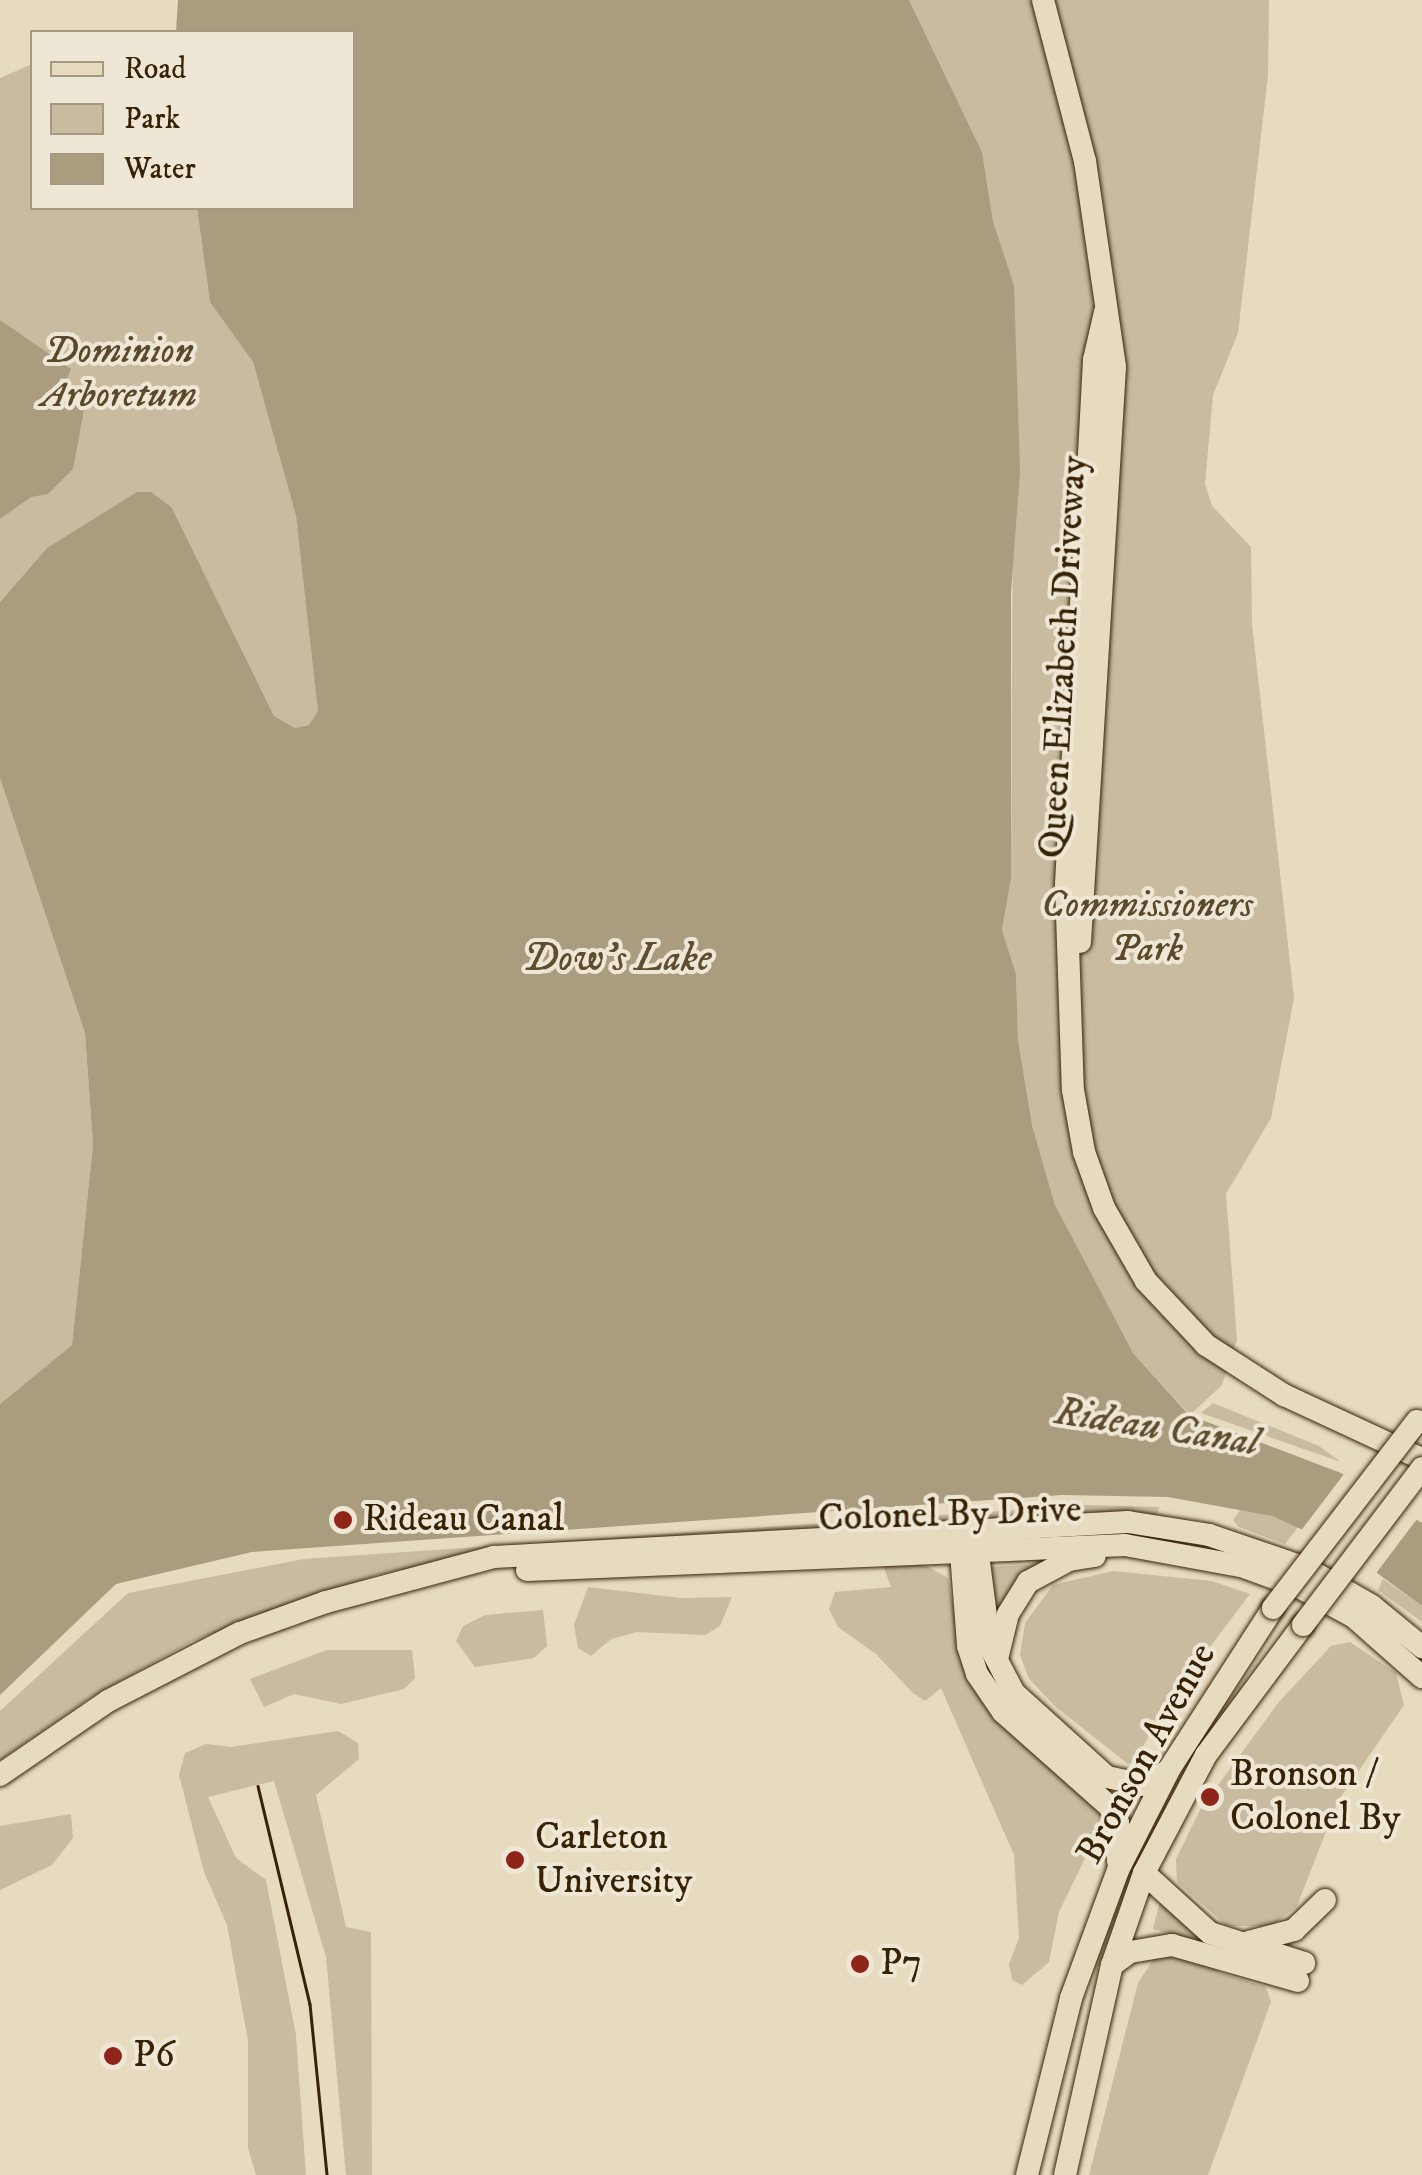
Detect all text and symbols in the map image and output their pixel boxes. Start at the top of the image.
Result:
legend [30,30,355,210]
text: Road [124,51,186,88]
text: Park [124,101,180,138]
text: Water [124,151,196,188]
park label: Dominion Arboretum [41,329,197,418]
street label: Queen Elizabeth Driveway [1031,454,1097,860]
park label: Commissioners Park [1041,883,1253,972]
water label: Dow's Lake [523,935,711,983]
water label: Rideau Canal [1052,1388,1262,1468]
street label: Colonel By Drive [818,1488,1082,1542]
place label: Rideau Canal [363,1497,564,1543]
marker: Rideau Canal [332,1509,354,1531]
street label: Bronson Avenue [1068,1636,1226,1872]
place label: Bronson / Colonel By [1230,1752,1400,1842]
marker: Bronson / Colonel By [1199,1786,1221,1808]
place label: Carleton University [535,1815,692,1905]
marker: Carleton University [504,1849,526,1871]
place label: P7 [880,1941,922,1987]
marker: P7 [849,1953,871,1975]
place label: P6 [133,2033,175,2079]
marker: P6 [102,2045,124,2067]

